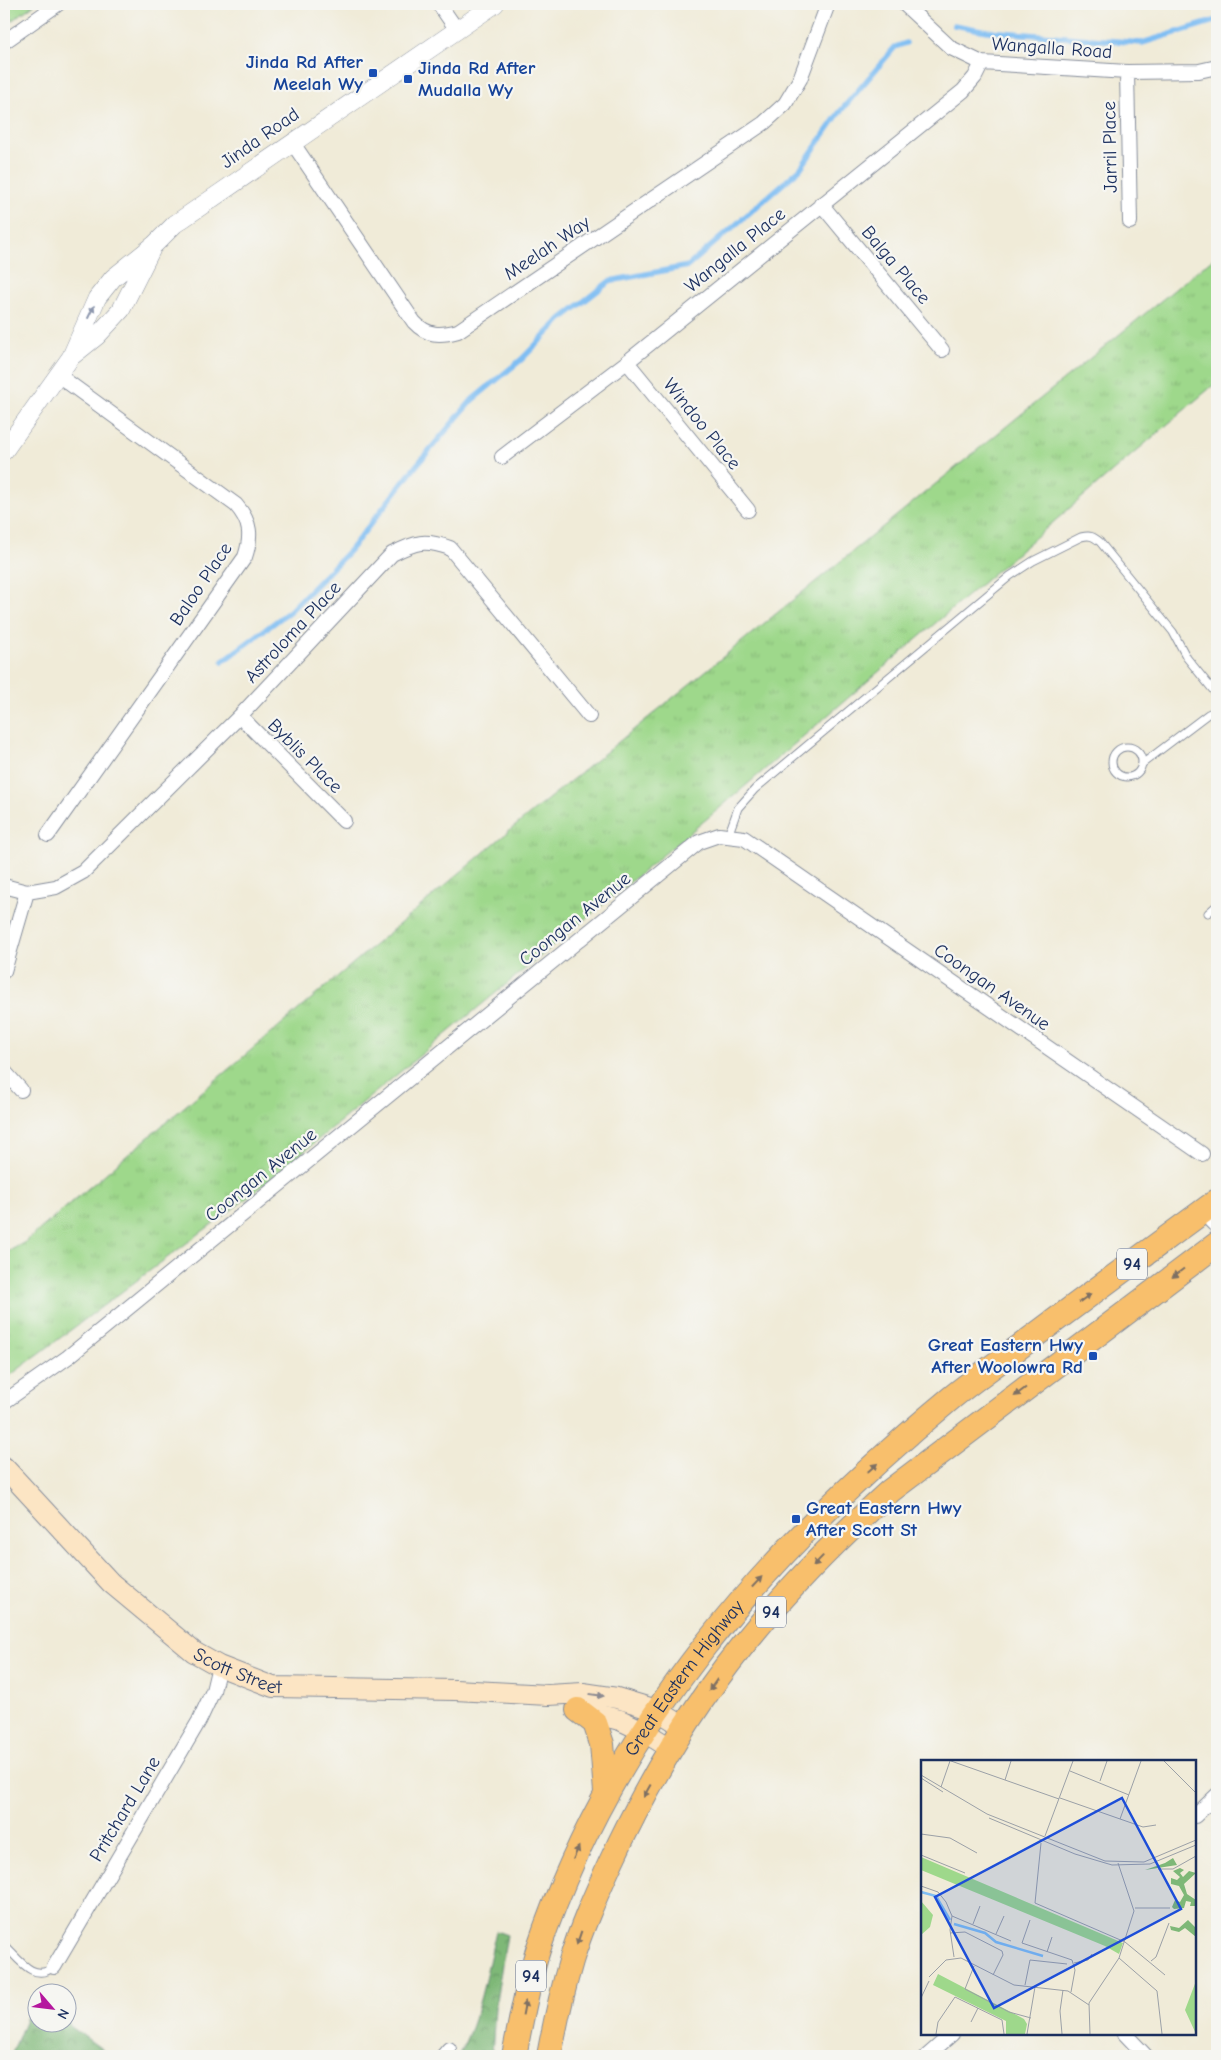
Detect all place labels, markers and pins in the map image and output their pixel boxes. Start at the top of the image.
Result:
place label: Jinda Rd After Meelah Wy [246,51,363,95]
place label: Jinda Rd After Mudalla Wy [418,57,536,101]
marker: Jinda Rd After Meelah Wy [367,67,379,79]
marker: Jinda Rd After Mudalla Wy [402,73,414,85]
place label: Great Eastern Hwy After Woolowra Rd [928,1334,1083,1378]
marker: Great Eastern Hwy After Woolowra Rd [1087,1350,1099,1362]
place label: Great Eastern Hwy After Scott St [806,1497,962,1541]
marker: Great Eastern Hwy After Scott St [790,1513,802,1525]

